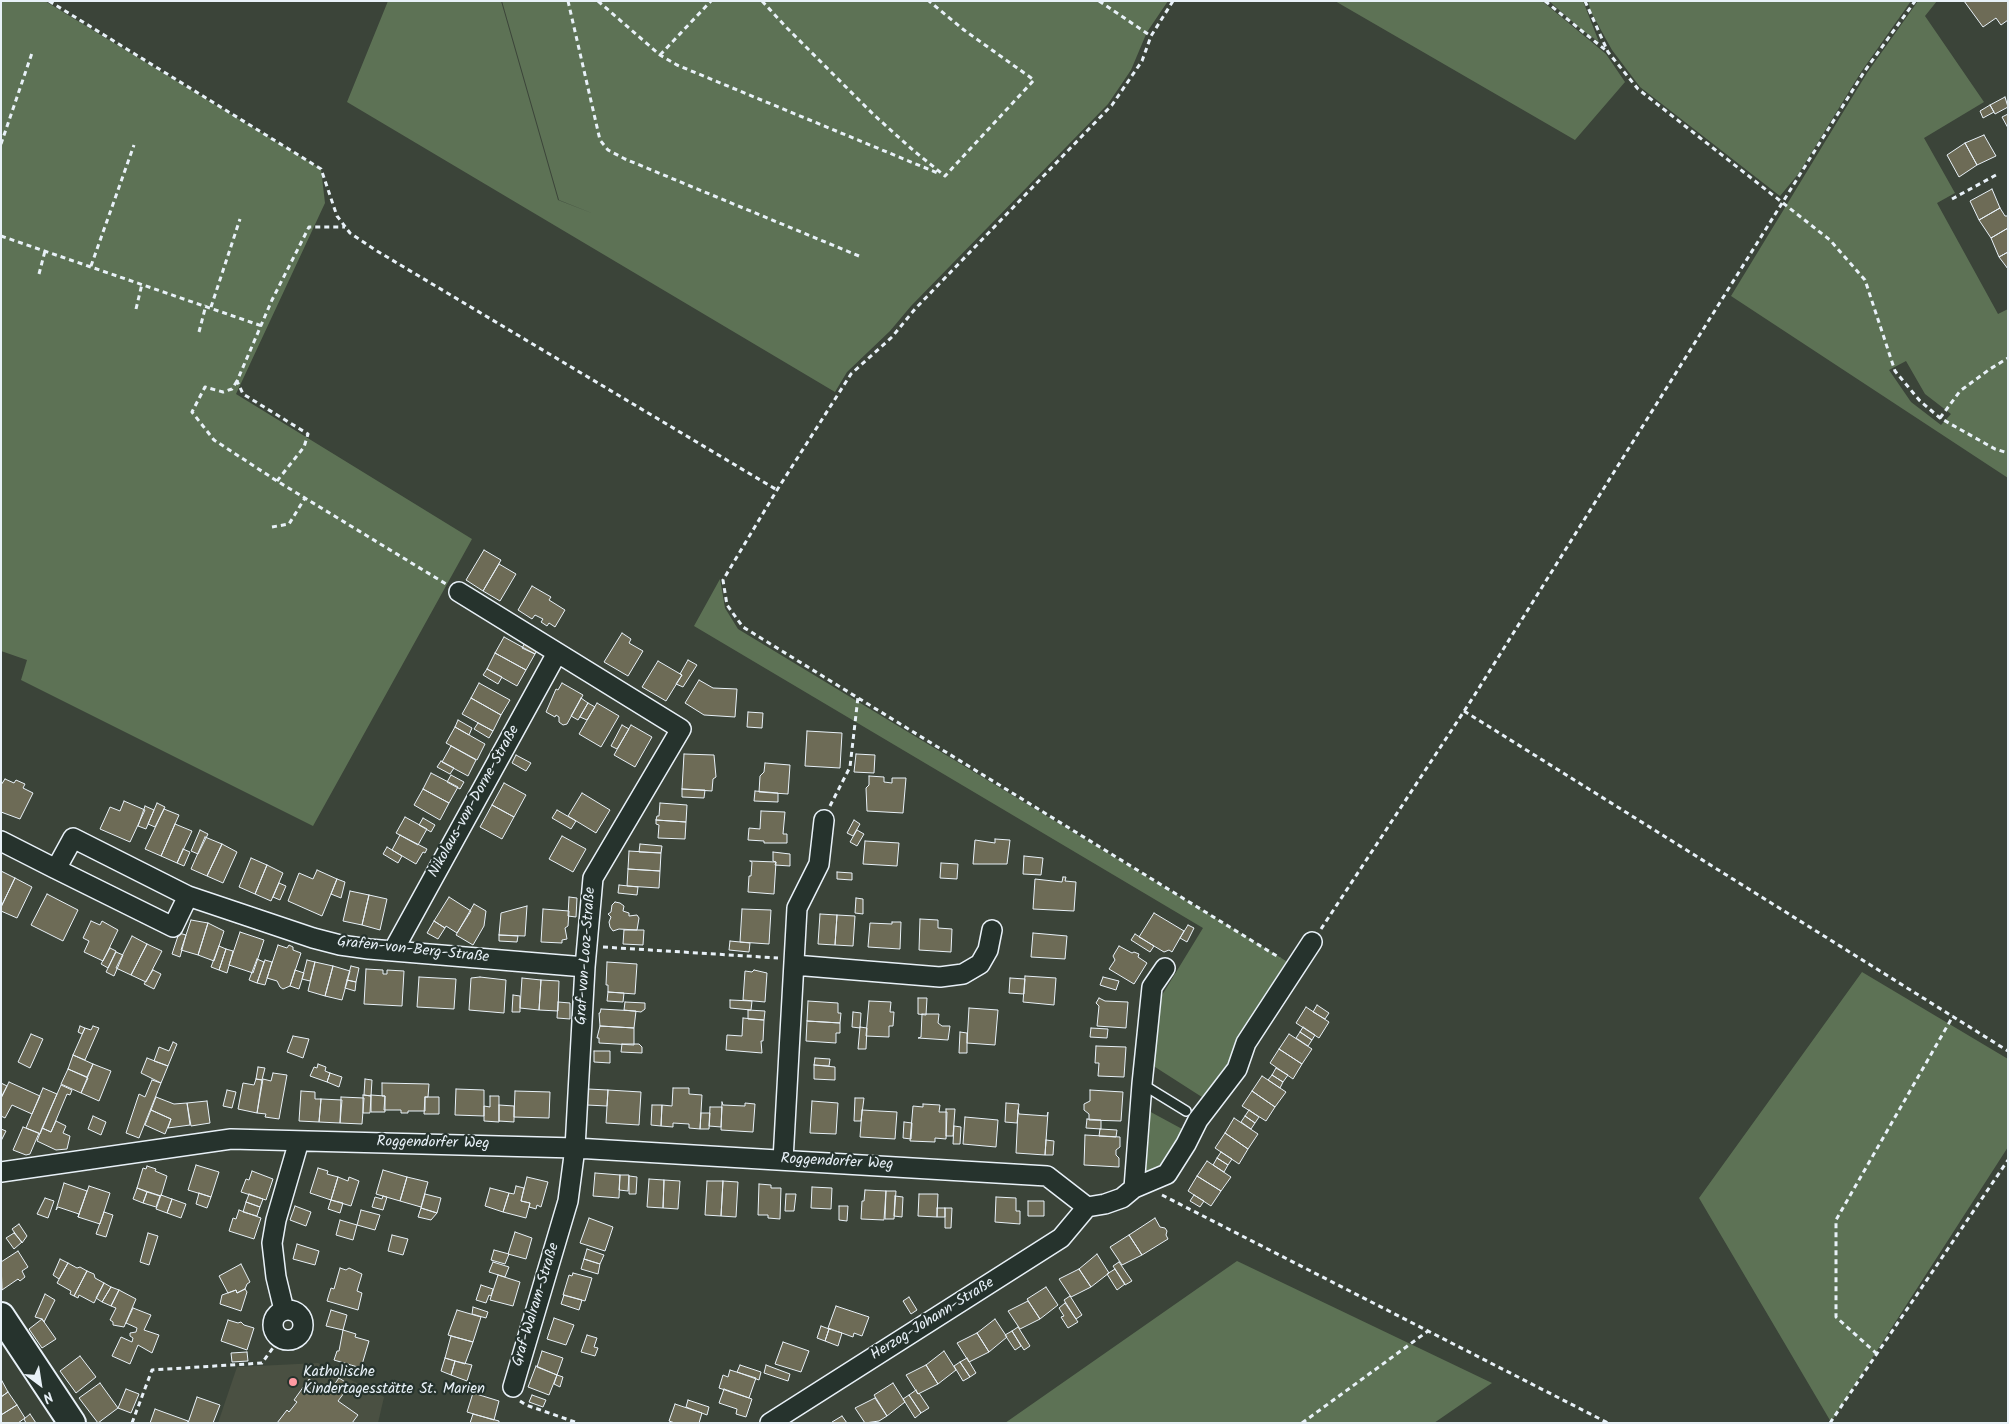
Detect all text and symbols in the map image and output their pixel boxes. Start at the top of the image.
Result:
street label: Nikolaus-von-Dorne-Straße [426,723,524,881]
street label: Graf-von-Looz-Straße [573,886,601,1026]
street label: Grafen-von-Berg-Straße [336,934,490,968]
street label: Roggendorfer Weg [376,1134,490,1154]
street label: Roggendorfer Weg [780,1151,894,1175]
street label: Graf-Walram-Straße [510,1241,564,1369]
street label: Herzog-Johann-Straße [868,1275,998,1365]
north arrow [15,1359,65,1409]
place label: Katholische Kindertagesstätte St. Marien [303,1364,485,1399]
marker: Katholische Kindertagesstätte St. Marien [287,1376,299,1388]
text: N [38,1385,57,1409]

